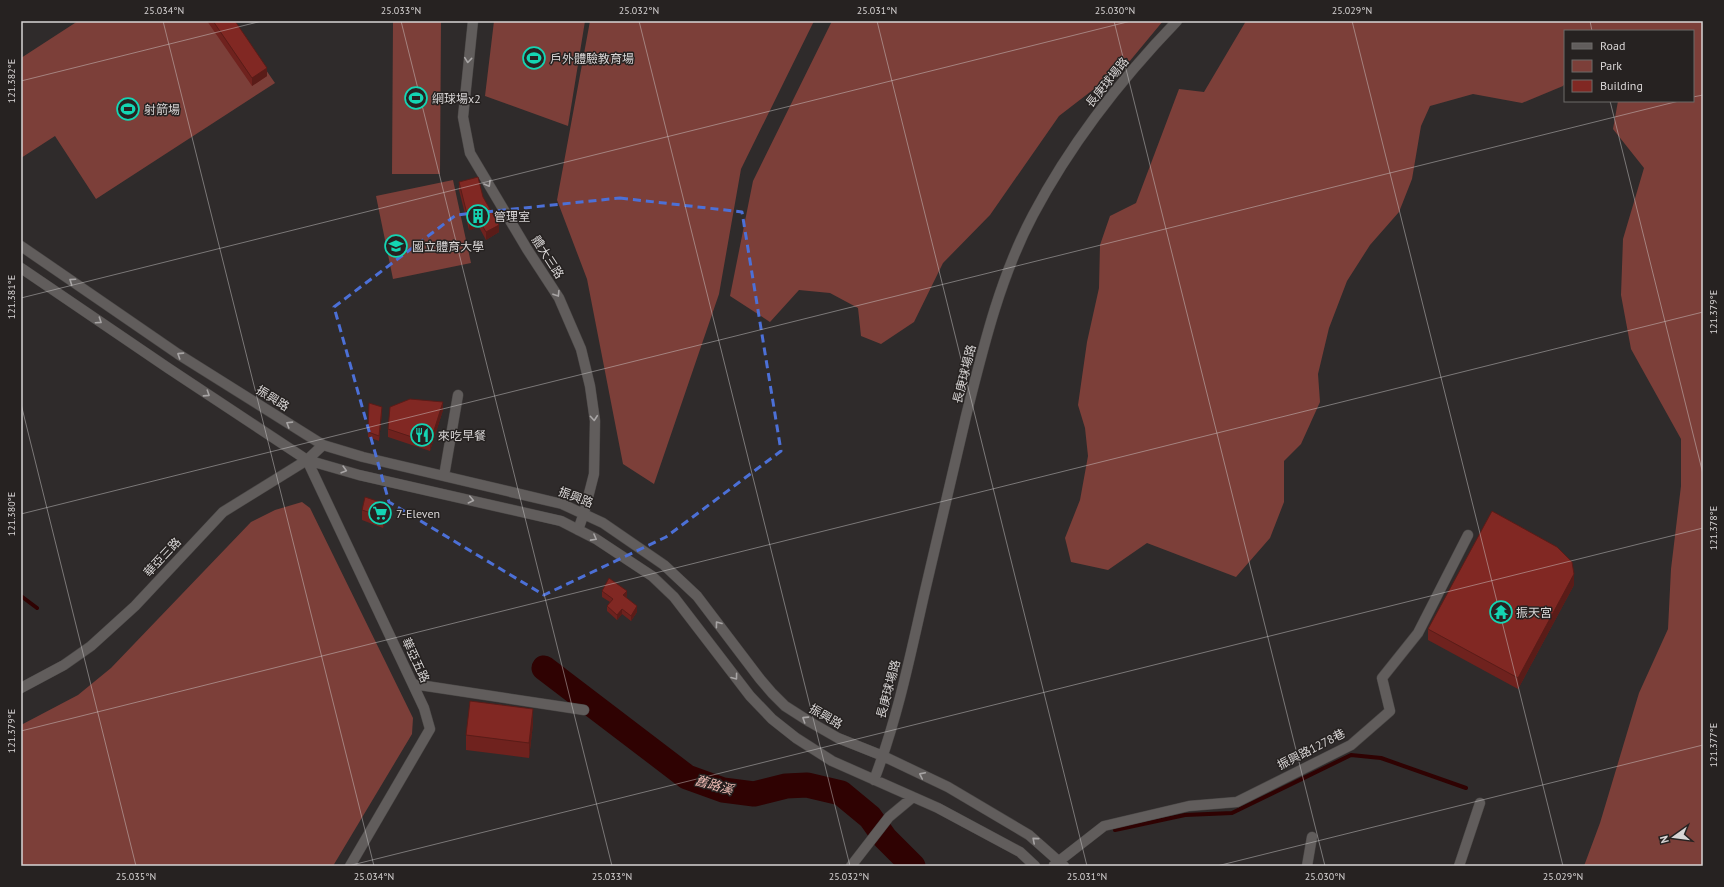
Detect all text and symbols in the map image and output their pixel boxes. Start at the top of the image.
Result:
text: 25.034°N [144,4,184,17]
text: 25.033°N [381,4,421,17]
text: 25.032°N [619,4,659,17]
text: 25.031°N [857,4,897,17]
text: 25.030°N [1095,4,1135,17]
text: 25.029°N [1332,4,1372,17]
legend [1564,30,1694,102]
text: Road [1600,38,1625,53]
sports icon: 戶外體驗教育場 [521,45,547,71]
place label: 戶外體驗教育場 [550,51,634,66]
street label: 長庚球場路 [1082,54,1132,110]
one-way arrow [464,57,473,63]
text: Park [1600,58,1622,73]
text: 121.382°E [5,59,18,103]
text: Building [1600,78,1643,93]
sports icon: 網球場x2 [403,85,429,111]
place label: 網球場x2 [432,91,481,106]
sports icon: 射箭場 [115,96,141,122]
place label: 射箭場 [144,102,180,117]
one-way arrow [483,180,490,187]
building icon: 管理室 [465,203,491,229]
place label: 管理室 [494,209,530,224]
school or university icon: 國立體育大學 [383,233,409,259]
street label: 體大三路 [529,233,567,281]
place label: 國立體育大學 [412,239,484,254]
text: 121.381°E [5,275,18,319]
one-way arrow [70,279,77,286]
one-way arrow [552,290,559,297]
text: 121.379°E [1707,290,1720,334]
one-way arrow [95,317,102,324]
street label: 長庚球場路 [949,343,979,405]
one-way arrow [177,352,184,359]
street label: 振興路 [254,382,292,414]
one-way arrow [203,389,210,397]
one-way arrow [589,415,598,421]
one-way arrow [286,421,293,429]
restaurant icon: 來吃早餐 [409,422,435,448]
place label: 來吃早餐 [438,428,486,443]
one-way arrow [341,466,347,474]
street label: 振興路 [557,484,595,510]
text: 121.380°E [5,492,18,536]
one-way arrow [468,495,474,503]
supermarket icon: 7-Eleven [367,500,393,526]
place label: 7-Eleven [396,506,440,521]
text: 121.378°E [1707,506,1720,550]
one-way arrow [590,533,597,541]
street label: 華亞三路 [140,534,184,580]
temple icon: 振天宮 [1488,599,1514,625]
place label: 振天宮 [1516,605,1552,620]
one-way arrow [716,622,723,629]
street label: 華亞五路 [399,635,433,685]
street label: 長庚球場路 [873,658,903,720]
one-way arrow [730,672,737,679]
street label: 振興路 [807,701,845,731]
text: 121.379°E [5,709,18,753]
one-way arrow [803,717,810,724]
text: 121.377°E [1707,723,1720,767]
street label: 振興路1278巷 [1275,725,1347,773]
water label: 舊路溪 [693,771,737,799]
one-way arrow [919,772,927,780]
north arrow [1654,817,1694,857]
text: N [1657,834,1672,845]
one-way arrow [1032,838,1039,845]
text: 25.035°N [116,870,156,883]
text: 25.034°N [354,870,394,883]
text: 25.033°N [592,870,632,883]
text: 25.032°N [829,870,869,883]
text: 25.031°N [1067,870,1107,883]
text: 25.030°N [1305,870,1345,883]
text: 25.029°N [1543,870,1583,883]

